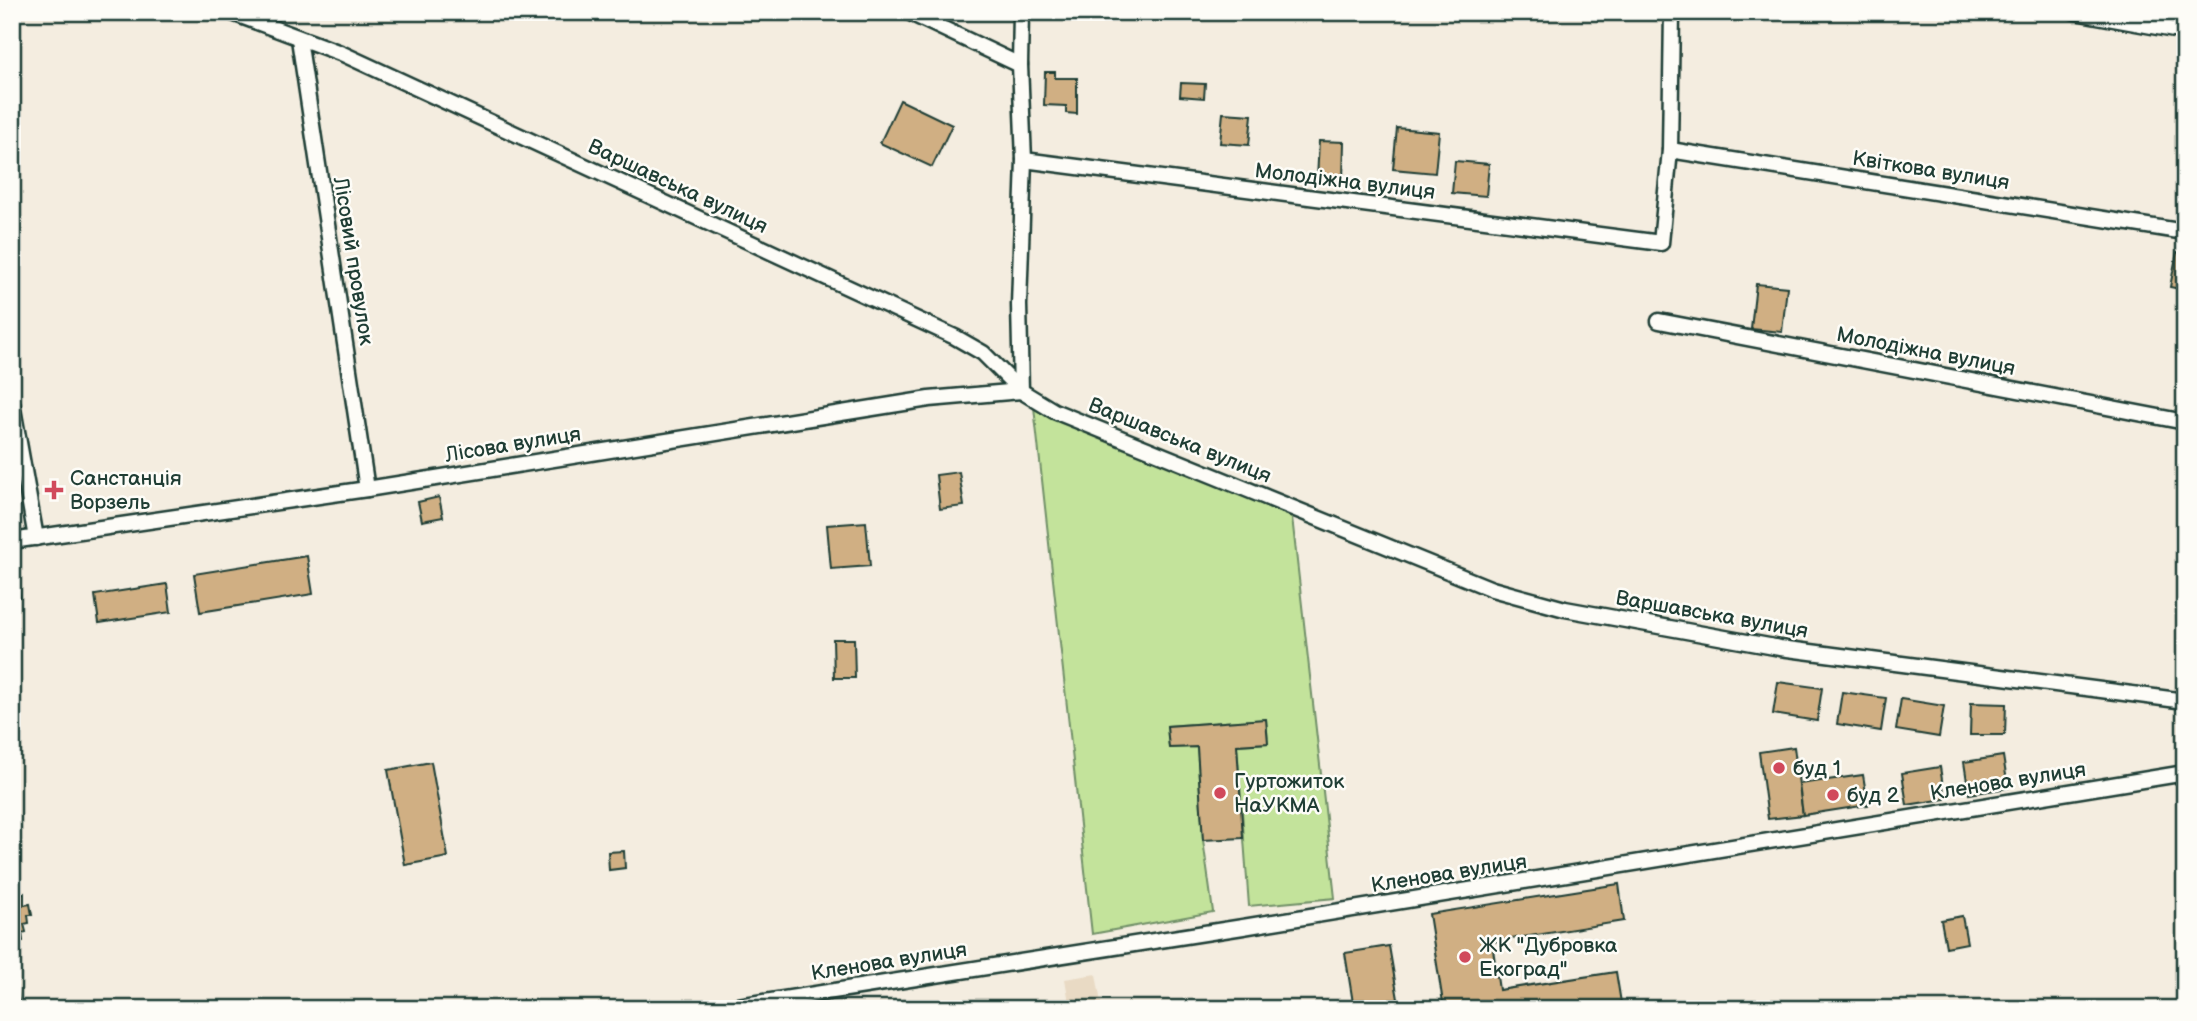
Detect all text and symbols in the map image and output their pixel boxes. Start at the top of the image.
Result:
street label: Варшавська вулиця [584,134,771,239]
street label: Квіткова вулиця [1851,146,2011,195]
street label: Молодіжна вулиця [1253,158,1437,205]
street label: Лісовий провулок [328,174,379,347]
street label: Молодіжна вулиця [1834,322,2017,381]
street label: Варшавська вулиця [1085,392,1275,489]
street label: Лісова вулиця [442,421,583,468]
place label: Санстанція Ворзель [70,466,182,515]
marker: Санстанція Ворзель [44,480,64,500]
street label: Варшавська вулиця [1614,585,1810,644]
place label: буд 1 [1793,756,1841,781]
street label: Кленова вулиця [1928,757,2088,806]
marker: буд 1 [1771,760,1787,776]
place label: Гуртожиток НаУКМА [1234,769,1344,818]
place label: буд 2 [1847,783,1900,808]
marker: Гуртожиток НаУКМА [1212,785,1228,801]
marker: буд 2 [1825,787,1841,803]
street label: Кленова вулиця [1369,849,1529,898]
place label: ЖК "Дубровка Екоград" [1479,933,1618,982]
street label: Кленова вулиця [809,937,969,986]
marker: ЖК "Дубровка Екоград" [1457,949,1473,965]

